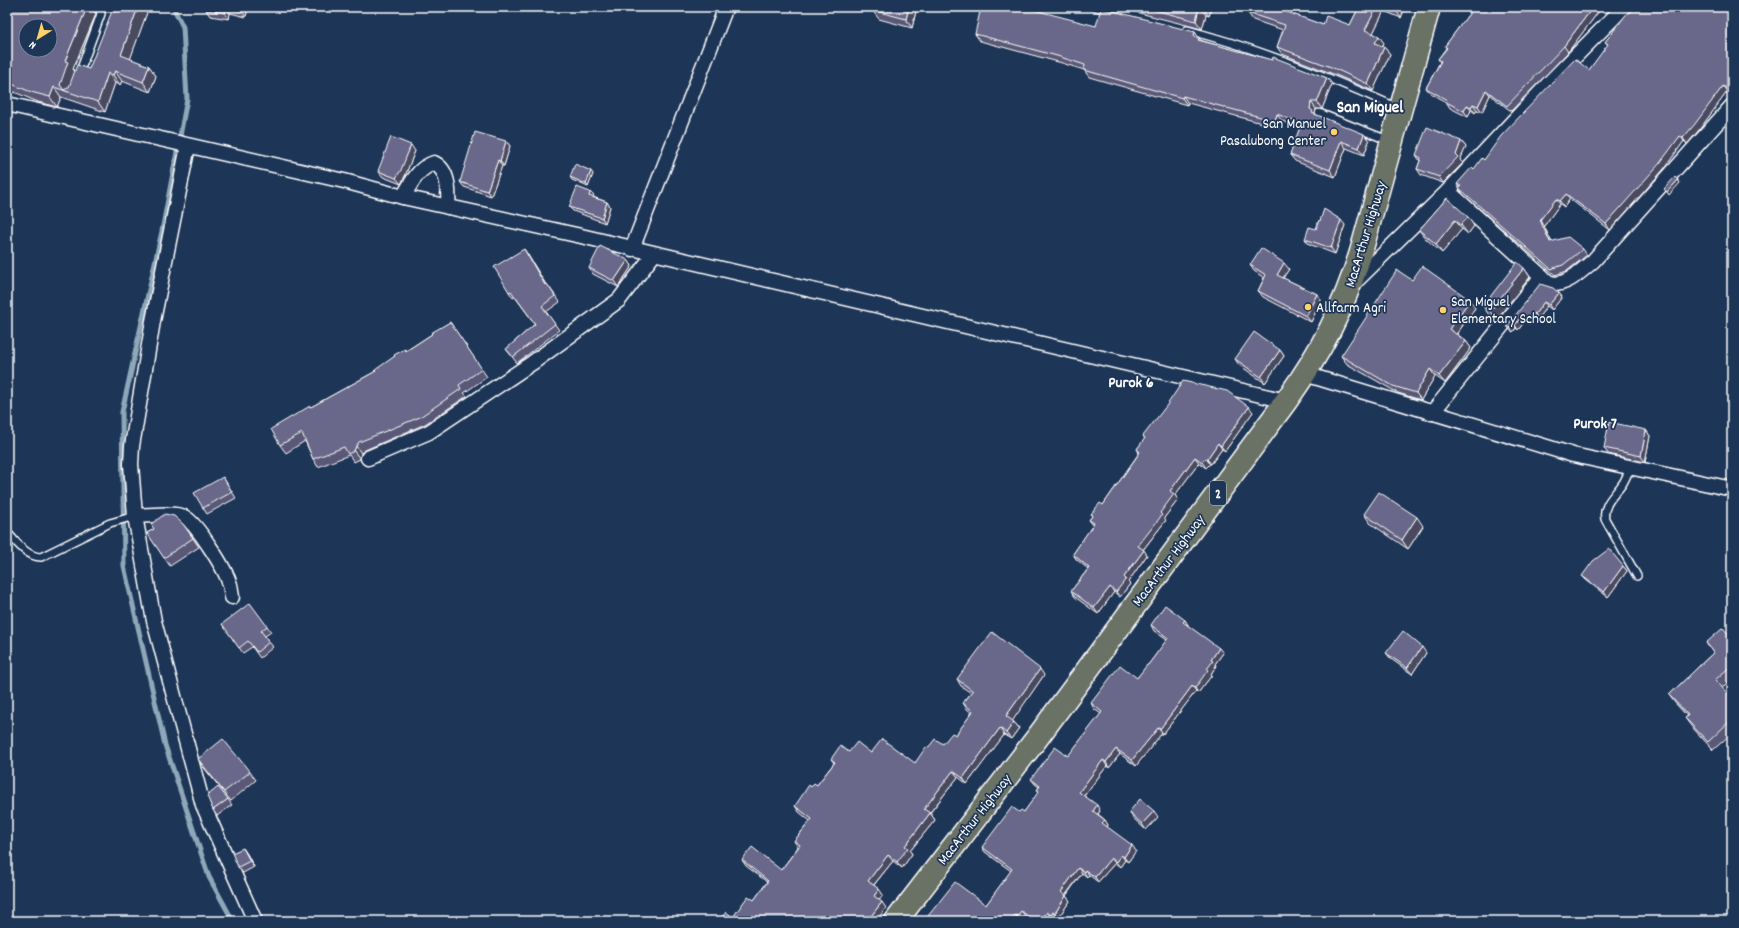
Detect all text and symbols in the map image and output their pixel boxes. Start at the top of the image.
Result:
north arrow [18,18,58,58]
text: N [26,36,40,52]
district label: San Miguel [1337,97,1404,121]
place label: San Manuel Pasalubong Center [1220,114,1326,153]
marker: San Manuel Pasalubong Center [1329,127,1339,137]
street label: MacArthur Highway [1340,178,1394,290]
place label: San Miguel Elementary School [1451,292,1556,331]
place label: Allfarm Agri [1316,298,1386,320]
marker: Allfarm Agri [1303,302,1313,312]
marker: San Miguel Elementary School [1438,305,1448,315]
district label: Purok 6 [1108,372,1154,395]
district label: Purok 7 [1573,413,1617,436]
road number: 2 [1210,481,1226,505]
street label: MacArthur Highway [1128,510,1212,612]
street label: MacArthur Highway [933,769,1019,870]

